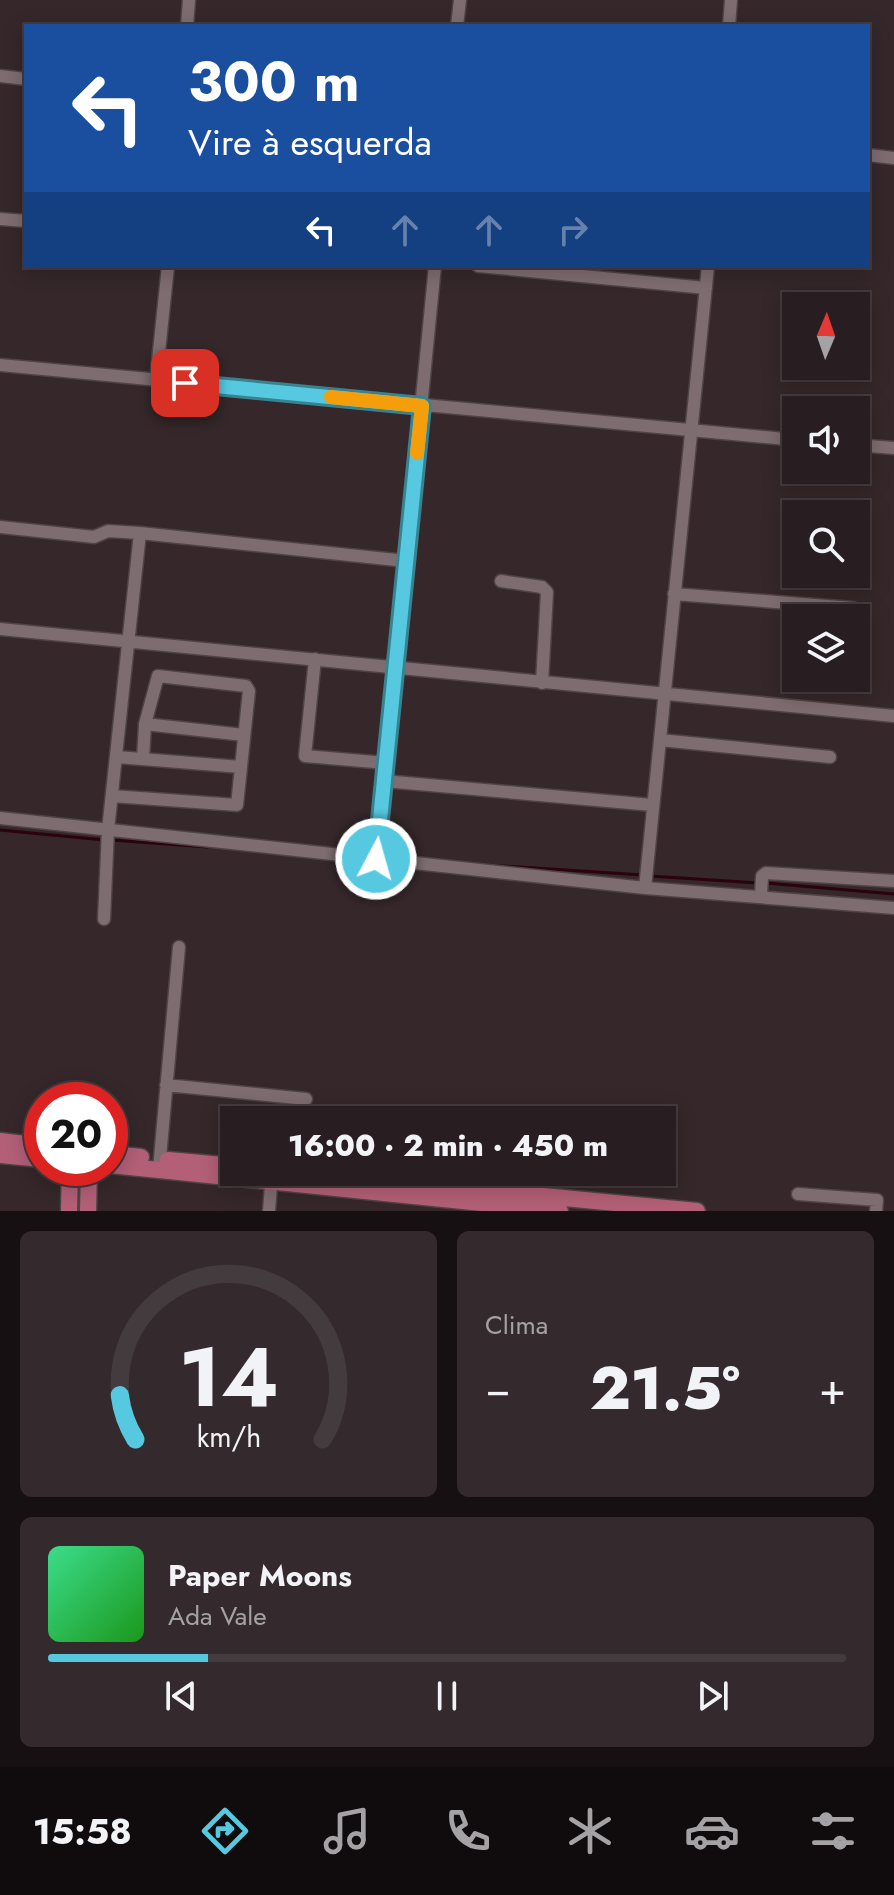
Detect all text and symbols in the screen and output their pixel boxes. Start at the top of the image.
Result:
text: 300 m [188,41,360,122]
icon: left [56,56,160,160]
text: Vire à esquerda [188,116,432,168]
icon: left [299,208,343,252]
icon: ahead [383,208,427,252]
icon: ahead [467,208,511,252]
icon: right [551,208,595,252]
north arrow [782,292,870,380]
map controls [782,292,870,692]
pin [151,349,219,417]
icon: arrive [163,361,207,405]
button: sound [782,396,870,484]
button: search [782,500,870,588]
button: layers [782,604,870,692]
position arrow [334,817,418,901]
speed limit sign: 20 [24,1082,128,1186]
text: 16:00 · 2 min · 450 m [288,1124,608,1167]
text: Clima [485,1306,548,1344]
text: 14 [178,1317,279,1437]
text: 21.5° [590,1345,740,1432]
text: − [485,1357,511,1421]
text: + [819,1357,846,1421]
text: km/h [196,1416,261,1458]
text: Paper Moons [168,1554,352,1597]
text: Ada Vale [168,1597,267,1635]
icon: previous [159,1674,203,1718]
icon: pause [425,1674,469,1718]
icon: next [691,1674,735,1718]
icon: directions [197,1803,253,1859]
icon: music [319,1803,375,1859]
icon: phone [440,1803,496,1859]
icon: climate [562,1803,618,1859]
icon: car [684,1803,740,1859]
icon: filters [805,1803,861,1859]
text: 15:58 [33,1805,132,1857]

